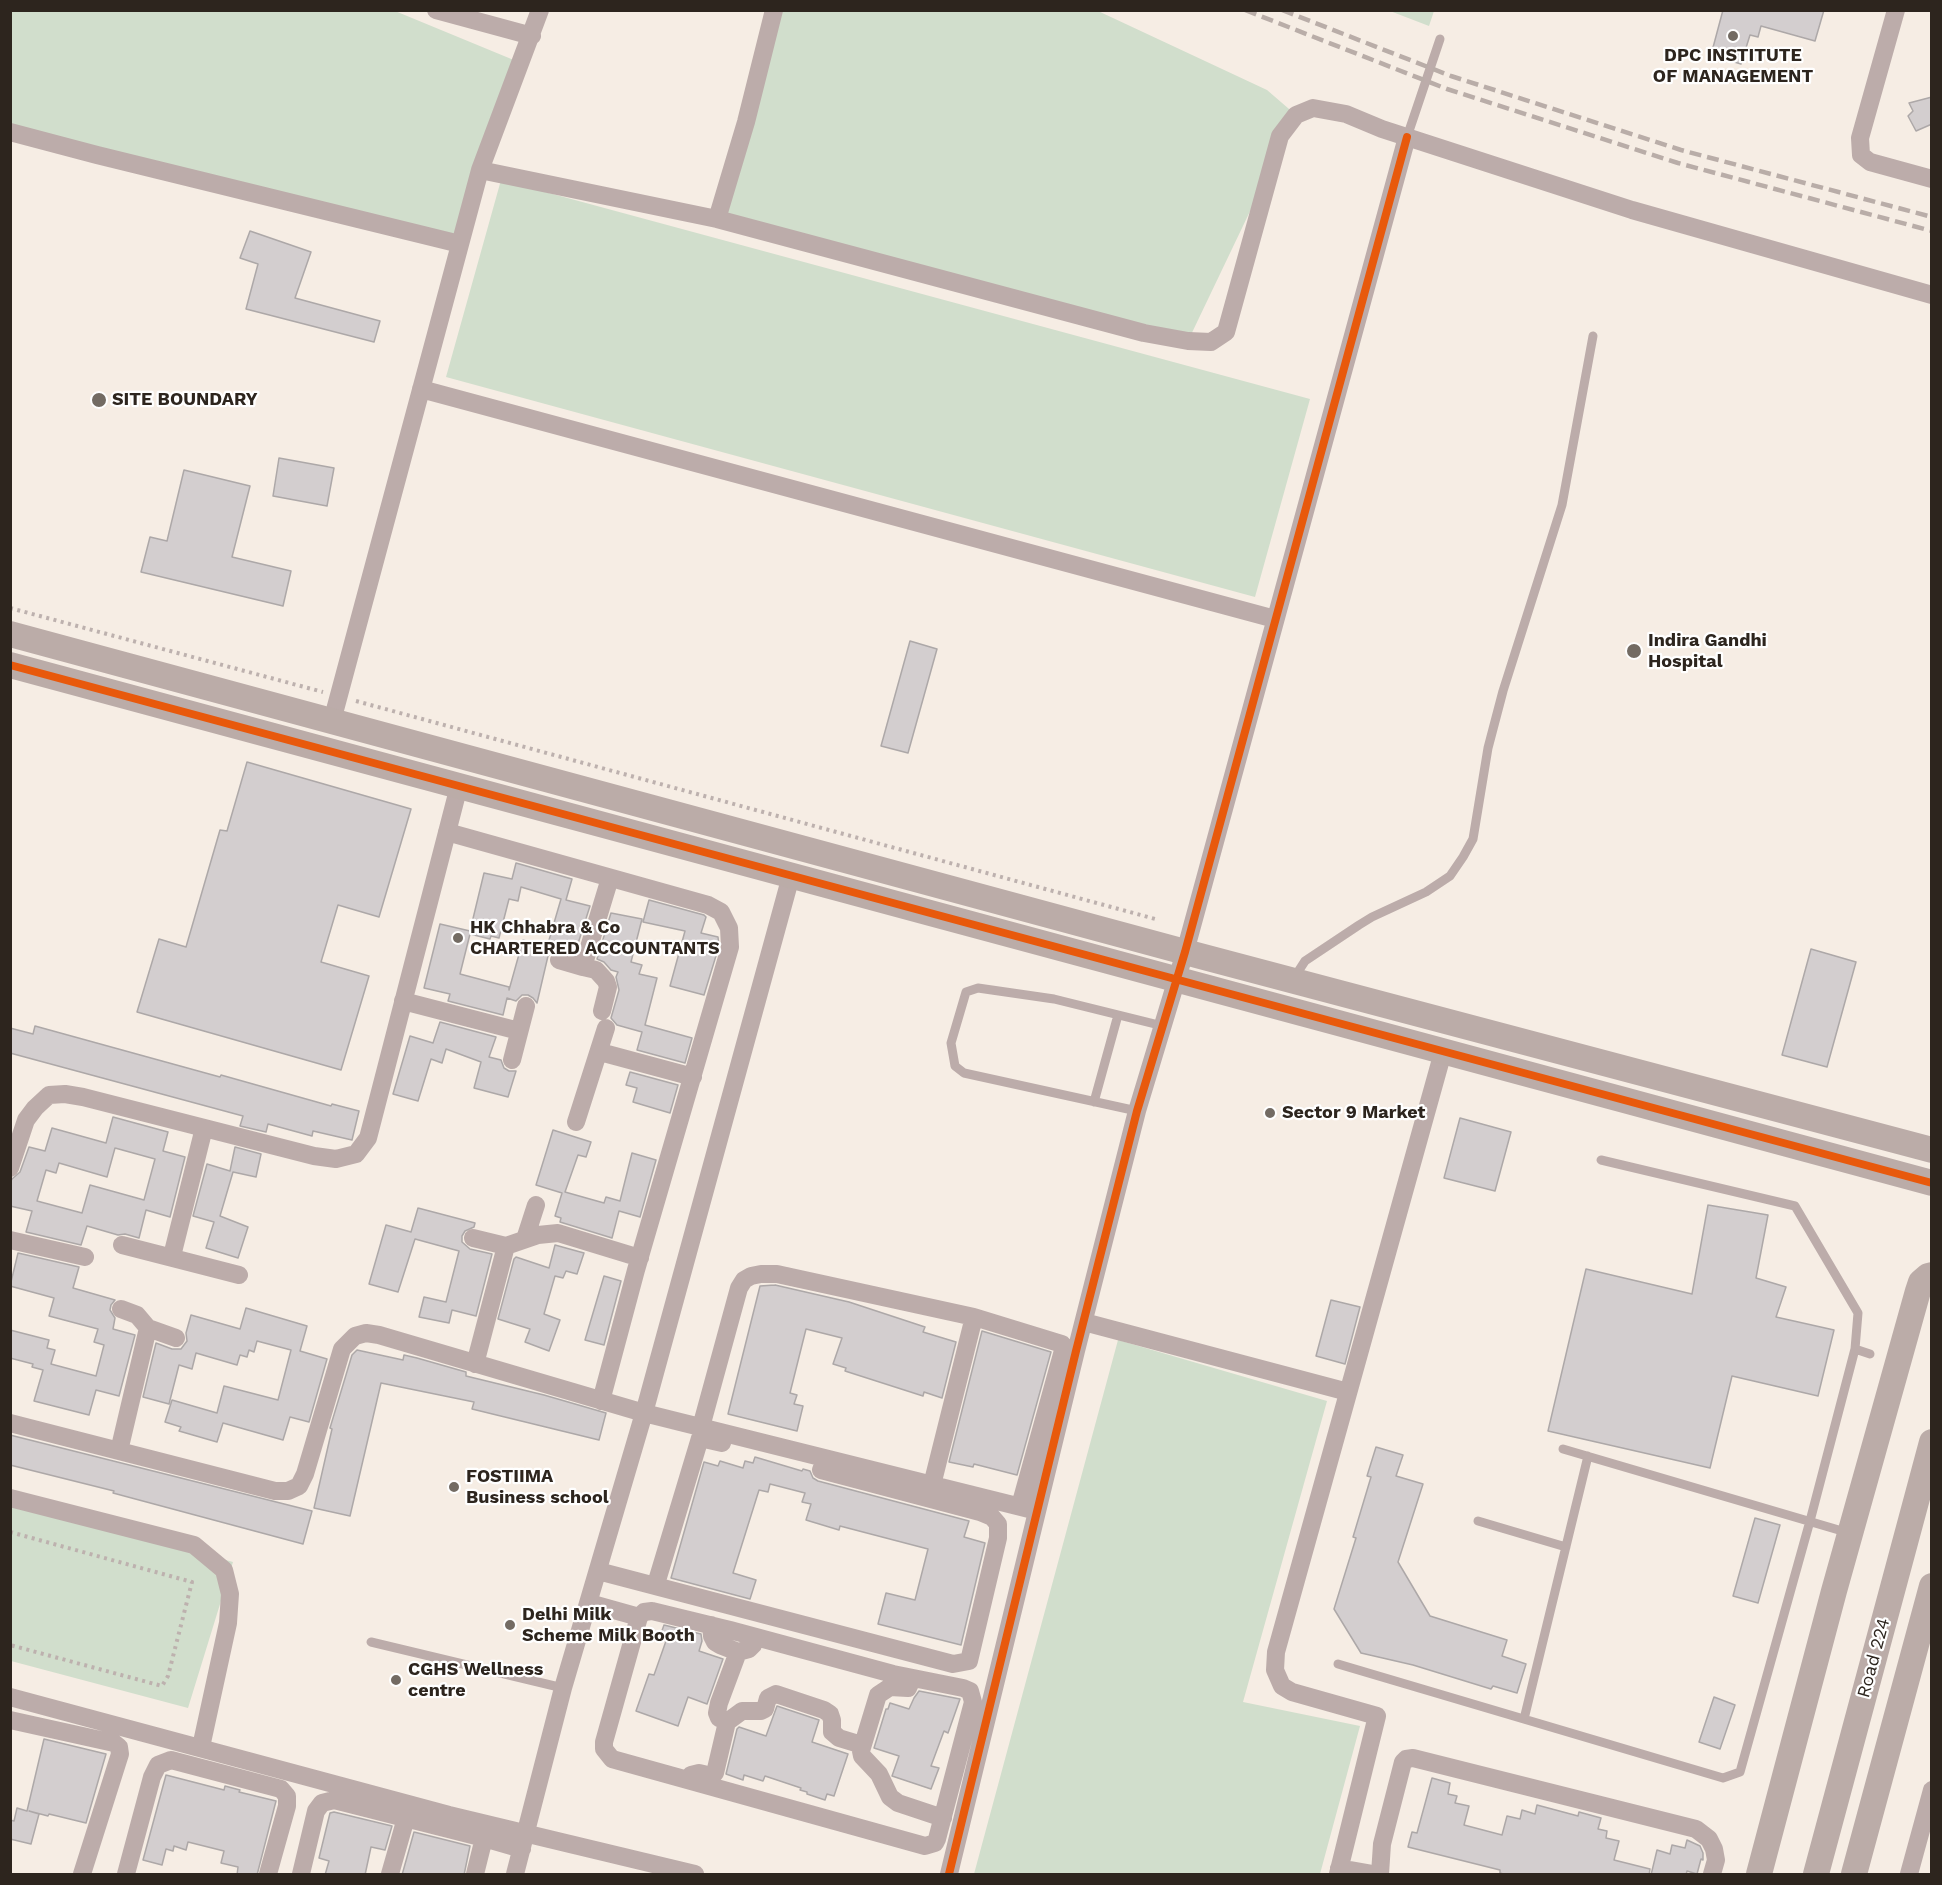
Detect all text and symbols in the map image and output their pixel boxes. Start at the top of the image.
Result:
marker: DPC INSTITUTE OF MANAGEMENT [1726,29,1740,43]
place label: DPC INSTITUTE OF MANAGEMENT [1653,45,1813,88]
place label: SITE BOUNDARY [112,389,257,411]
marker: SITE BOUNDARY [90,391,108,409]
place label: Indira Gandhi Hospital [1648,630,1767,672]
marker: Indira Gandhi Hospital [1625,642,1643,660]
place label: HK Chhabra & Co CHARTERED ACCOUNTANTS [470,917,720,960]
marker: HK Chhabra & Co CHARTERED ACCOUNTANTS [451,931,465,945]
place label: Sector 9 Market [1282,1102,1425,1124]
marker: Sector 9 Market [1263,1106,1277,1120]
place label: FOSTIIMA Business school [466,1466,609,1508]
marker: FOSTIIMA Business school [447,1480,461,1494]
place label: Delhi Milk Scheme Milk Booth [522,1604,695,1646]
street label: Road 224 [1853,1616,1895,1700]
marker: Delhi Milk Scheme Milk Booth [503,1618,517,1632]
place label: CGHS Wellness centre [408,1659,543,1702]
marker: CGHS Wellness centre [389,1673,403,1687]

